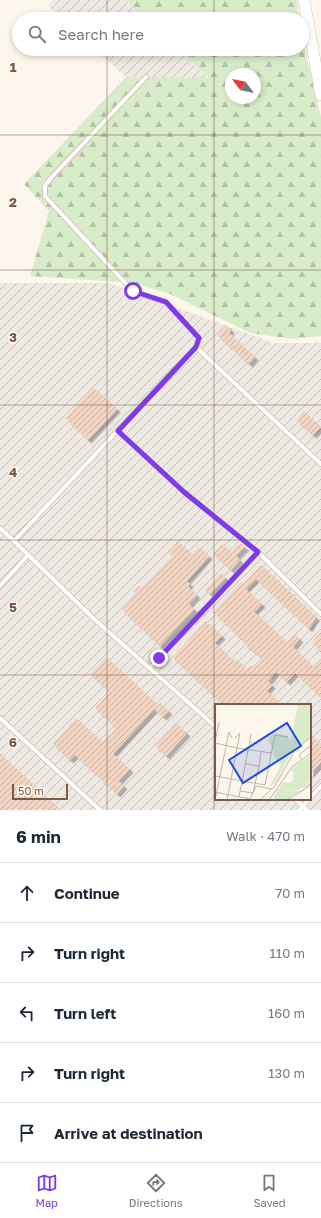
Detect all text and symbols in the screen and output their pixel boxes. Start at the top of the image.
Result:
search box [12,12,309,56]
icon: search [26,23,48,45]
text: Search here [58,25,144,43]
text: 1 [10,59,17,75]
north arrow [225,68,261,104]
text: 2 [9,194,17,210]
route start [124,282,142,300]
text: 3 [9,329,17,345]
text: 4 [9,464,17,480]
text: 5 [9,599,17,615]
route end [150,649,168,667]
inset map [215,704,311,800]
text: 6 [9,734,17,750]
scale bar [12,782,68,801]
text: 50 m [18,784,44,797]
text: 6 min [16,826,61,847]
text: Walk · 470 m [226,828,305,844]
icon: ahead [16,882,38,904]
text: Continue [54,884,120,902]
text: 70 m [275,885,305,901]
icon: right [16,942,38,964]
text: Turn right [54,944,125,962]
text: 110 m [270,945,305,961]
icon: left [16,1002,38,1024]
text: Turn left [54,1004,116,1022]
text: 160 m [268,1005,305,1021]
icon: right [16,1062,38,1084]
text: Turn right [54,1064,125,1082]
text: 130 m [268,1065,305,1081]
icon: arrive [16,1122,38,1144]
text: Arrive at destination [54,1124,203,1142]
tab: Map [35,1172,58,1209]
tab: Directions [129,1172,183,1209]
tab: Saved [253,1172,286,1209]

